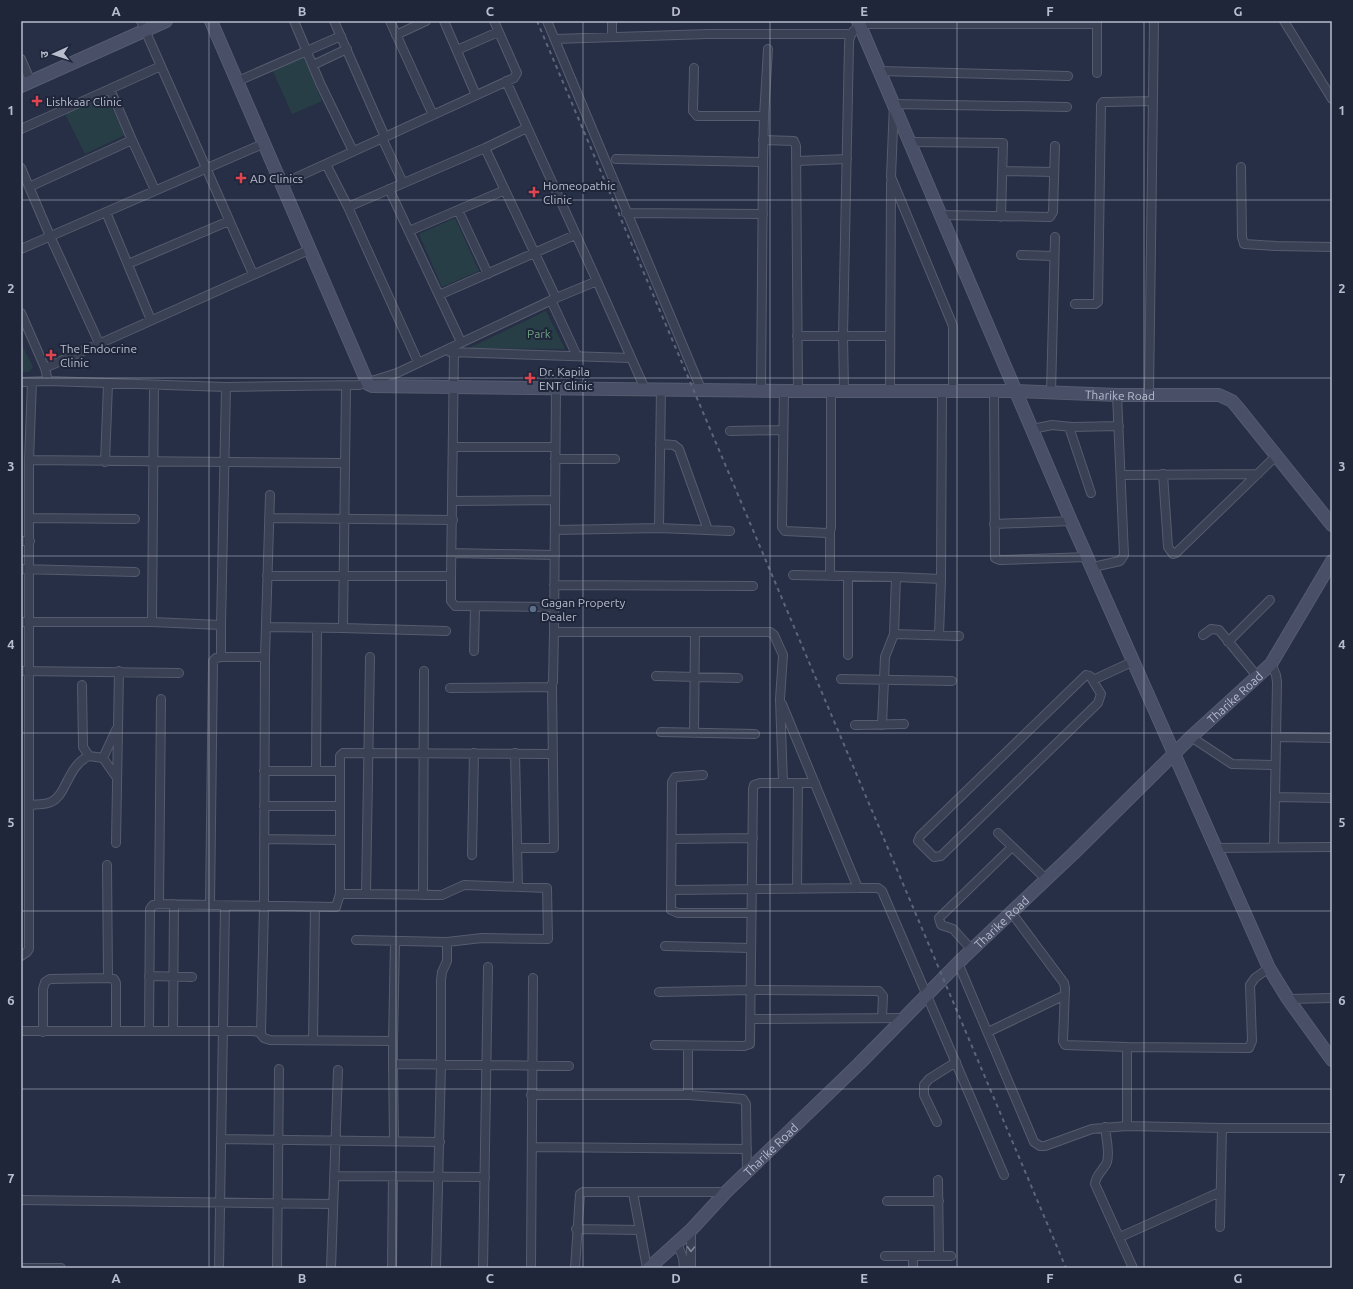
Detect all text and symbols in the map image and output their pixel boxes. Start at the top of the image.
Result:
text: A [111,4,121,18]
text: B [298,4,307,18]
text: C [486,4,495,18]
text: D [671,4,681,18]
text: E [860,4,868,18]
text: F [1046,4,1054,18]
text: G [1234,4,1243,18]
north arrow [34,34,74,74]
text: उ [38,50,50,58]
marker: Lishkaar Clinic [31,95,43,107]
place label: Lishkaar Clinic [46,95,122,108]
text: 1 [7,103,15,117]
text: 1 [1338,103,1346,117]
marker: AD Clinics [235,172,247,184]
place label: AD Clinics [250,172,303,185]
place label: Homeopathic Clinic [543,179,616,206]
marker: Homeopathic Clinic [528,186,540,198]
text: 2 [7,281,15,295]
text: 2 [1338,281,1346,295]
park label: Park [527,327,551,340]
place label: The Endocrine Clinic [60,342,137,369]
marker: The Endocrine Clinic [45,349,57,361]
place label: Dr. Kapila ENT Clinic [539,365,593,392]
marker: Dr. Kapila ENT Clinic [524,372,536,384]
street label: Tharike Road [1085,387,1155,402]
text: 3 [7,459,15,473]
text: 3 [1338,459,1346,473]
place label: Gagan Property Dealer [541,596,625,623]
marker: Gagan Property Dealer [528,604,538,614]
text: 4 [7,637,15,651]
text: 4 [1338,637,1346,651]
street label: Tharike Road [1204,669,1265,726]
text: 5 [7,815,15,829]
text: 5 [1338,815,1346,829]
street label: Tharike Road [971,893,1031,951]
text: 6 [7,993,15,1007]
text: 6 [1338,993,1346,1007]
street label: Tharike Road [741,1120,800,1178]
text: 7 [7,1171,15,1185]
text: 7 [1338,1171,1346,1185]
one-way arrow [687,1246,695,1252]
text: A [111,1271,121,1285]
text: B [298,1271,307,1285]
text: C [486,1271,495,1285]
text: D [671,1271,681,1285]
text: E [860,1271,868,1285]
text: F [1046,1271,1054,1285]
text: G [1234,1271,1243,1285]

